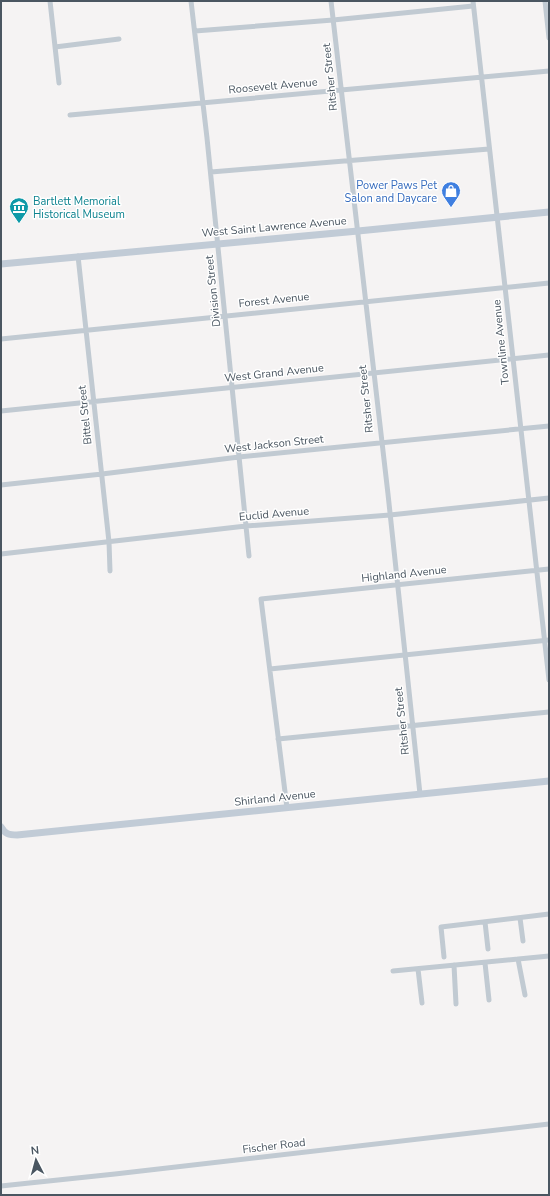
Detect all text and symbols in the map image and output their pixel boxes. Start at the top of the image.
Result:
street label: Ritsher Street [319,42,341,112]
street label: Roosevelt Avenue [228,75,318,97]
place label: Power Paws Pet Salon and Daycare [345,178,437,206]
shop icon: Power Paws Pet Salon and Daycare [440,180,462,208]
place label: Bartlett Memorial Historical Museum [33,194,125,222]
museum icon: Bartlett Memorial Historical Museum [8,196,30,224]
street label: West Saint Lawrence Avenue [201,213,347,241]
street label: Division Street [202,254,224,328]
street label: Forest Avenue [238,289,310,311]
street label: Townline Avenue [489,299,513,385]
street label: West Grand Avenue [224,360,325,386]
street label: Ritsher Street [355,364,377,434]
street label: Bittel Street [74,385,96,445]
street label: West Jackson Street [224,431,324,457]
street label: Euclid Avenue [238,503,310,525]
street label: Highland Avenue [361,562,448,586]
street label: Ritsher Street [391,686,413,756]
street label: Shirland Avenue [234,786,316,810]
street label: Fischer Road [242,1135,306,1157]
north arrow [16,1140,56,1180]
text: N [30,1143,40,1158]

